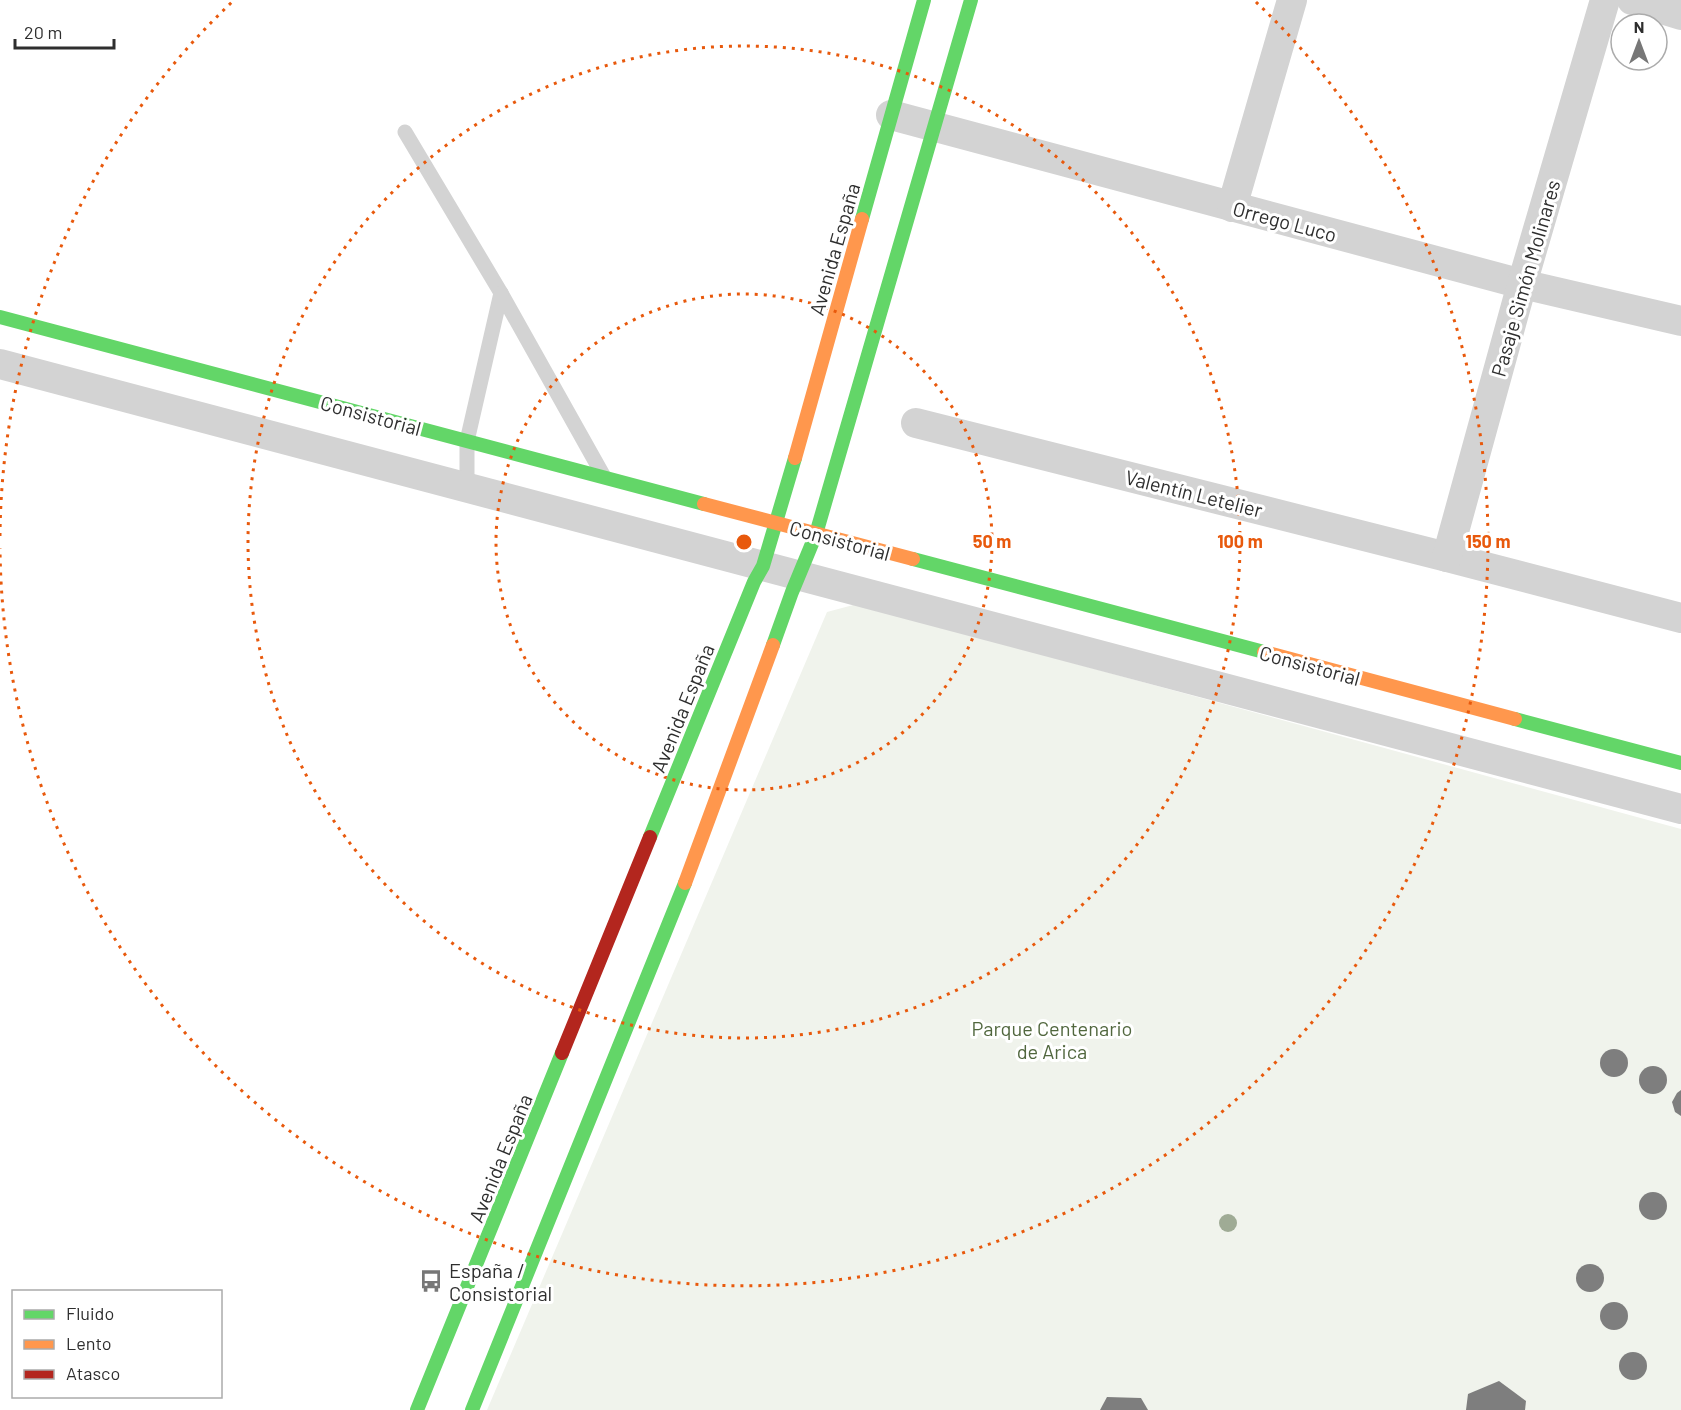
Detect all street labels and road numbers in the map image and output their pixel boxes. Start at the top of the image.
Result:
street label: Pasaje Simón Molinares [1485,177,1565,379]
street label: Avenida España [804,180,864,318]
street label: Orrego Luco [1230,196,1340,246]
street label: Consistorial [318,390,424,440]
street label: Valentín Letelier [1123,464,1265,522]
street label: Consistorial [787,515,893,565]
street label: Avenida España [645,640,719,776]
street label: Consistorial [1257,640,1363,690]
street label: Avenida España [463,1090,537,1226]

